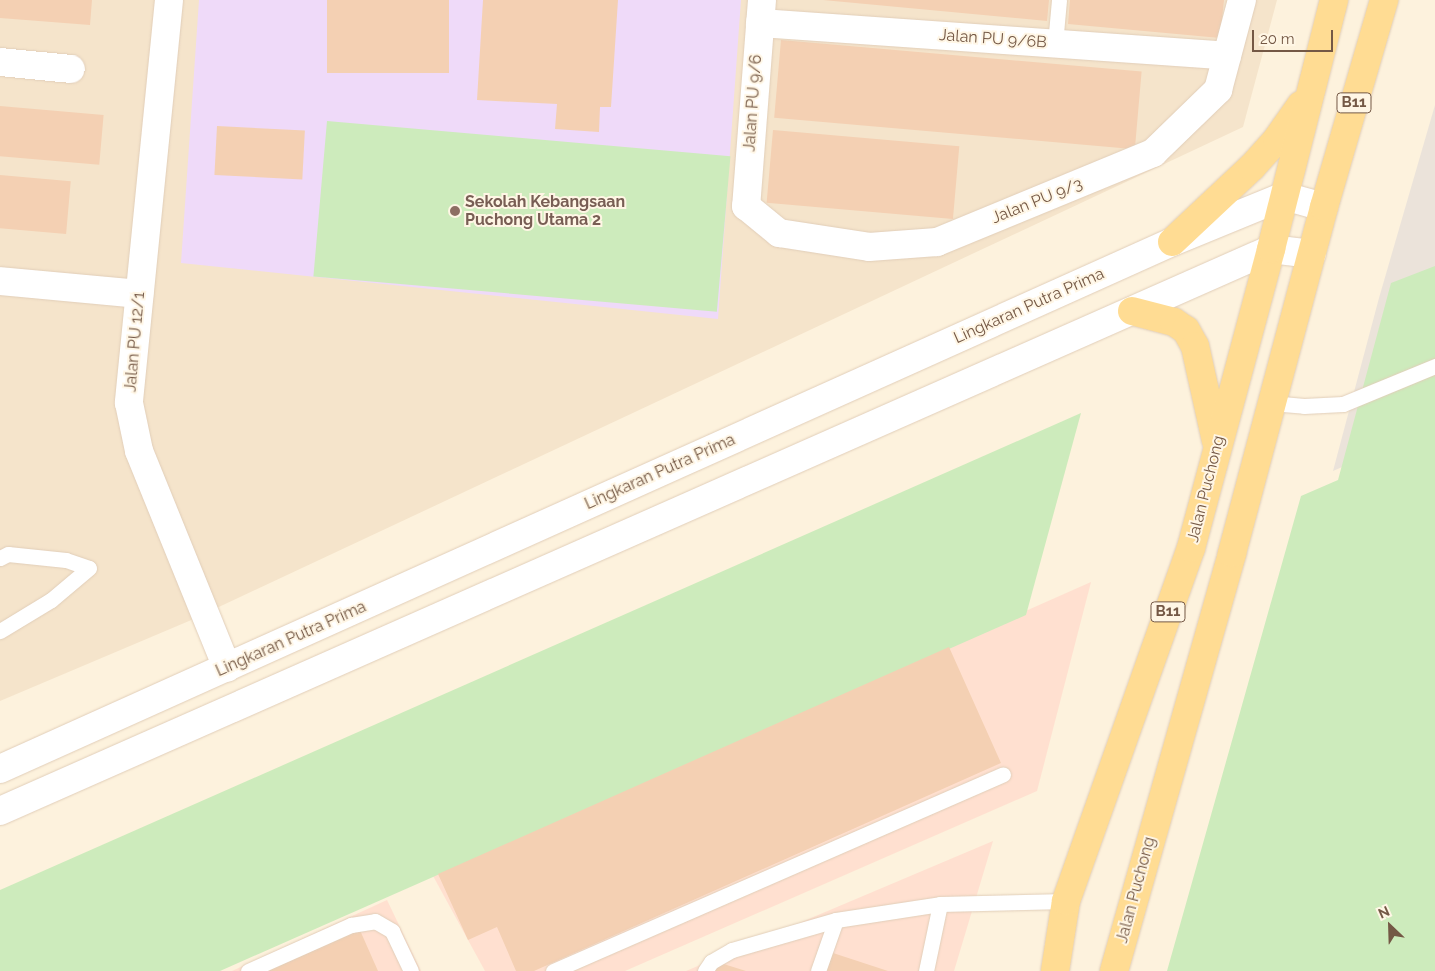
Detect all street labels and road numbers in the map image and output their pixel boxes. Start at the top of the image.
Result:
street label: Jalan PU 9/6B [939,26,1047,52]
street label: Jalan PU 9/6 [740,54,766,152]
road number: B11 [1335,90,1373,116]
street label: Jalan PU 9/3 [989,174,1085,228]
street label: Lingkaran Putra Prima [951,264,1107,348]
street label: Jalan PU 12/1 [121,291,149,393]
street label: Lingkaran Putra Prima [582,430,738,514]
street label: Jalan Puchong [1183,434,1229,544]
street label: Lingkaran Putra Prima [213,597,369,681]
road number: B11 [1149,600,1187,624]
street label: Jalan Puchong [1113,835,1159,945]

